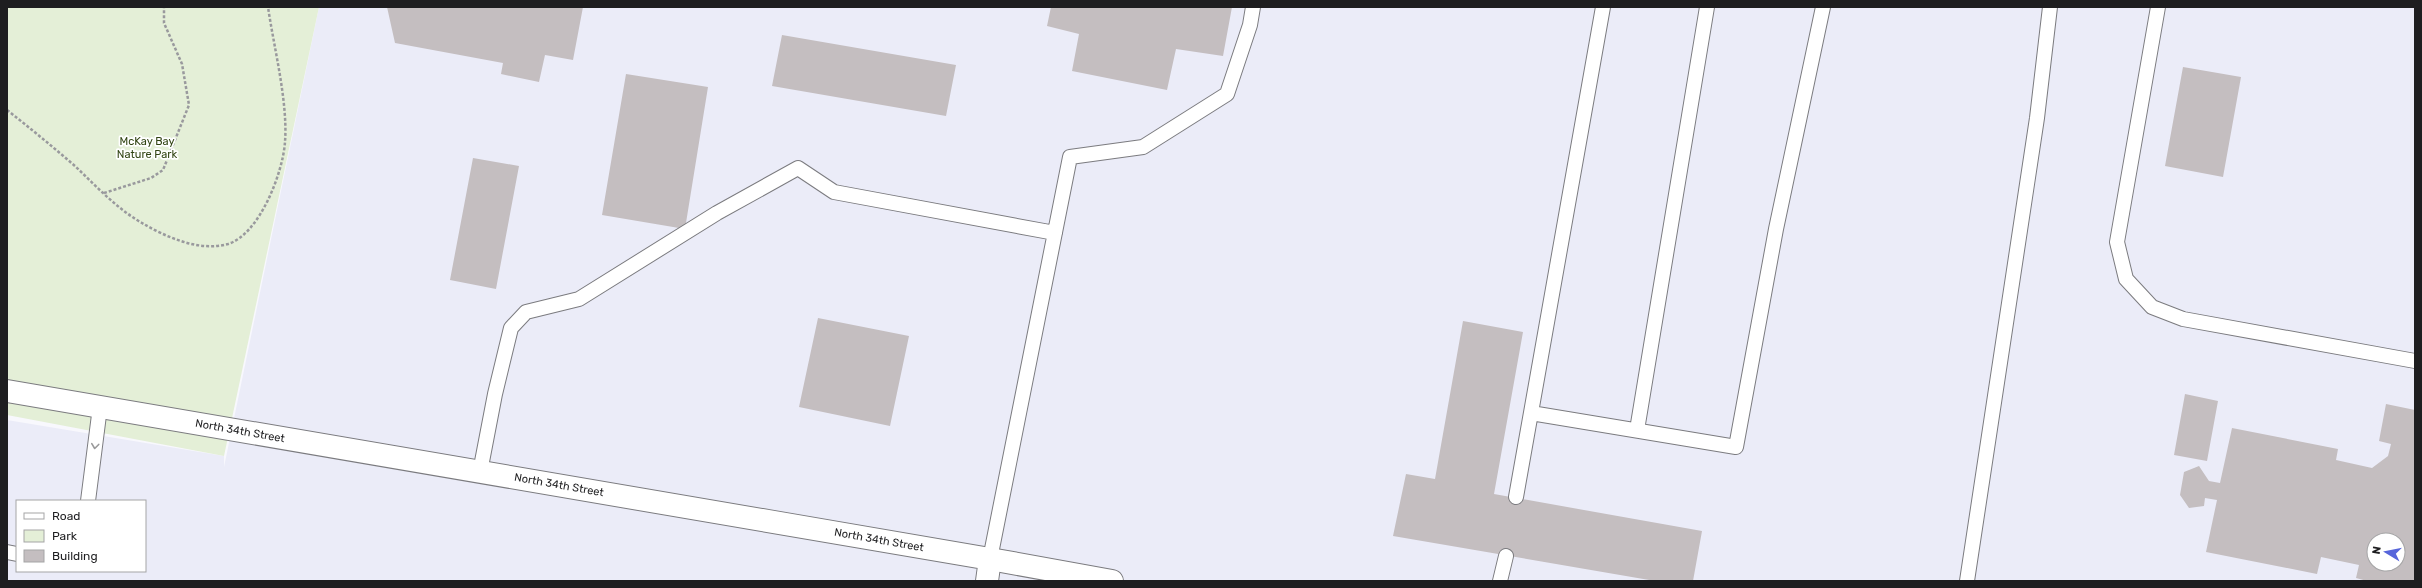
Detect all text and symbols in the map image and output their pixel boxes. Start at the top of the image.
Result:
park label: McKay Bay Nature Park [117,135,178,161]
street label: North 34th Street [194,417,287,445]
one-way arrow [91,442,100,449]
street label: North 34th Street [513,471,606,499]
legend [16,500,146,572]
text: Road [52,509,80,523]
street label: North 34th Street [833,526,926,554]
text: Park [52,529,78,543]
north arrow [2366,532,2406,572]
text: N [2370,545,2384,555]
text: Building [52,549,98,563]

